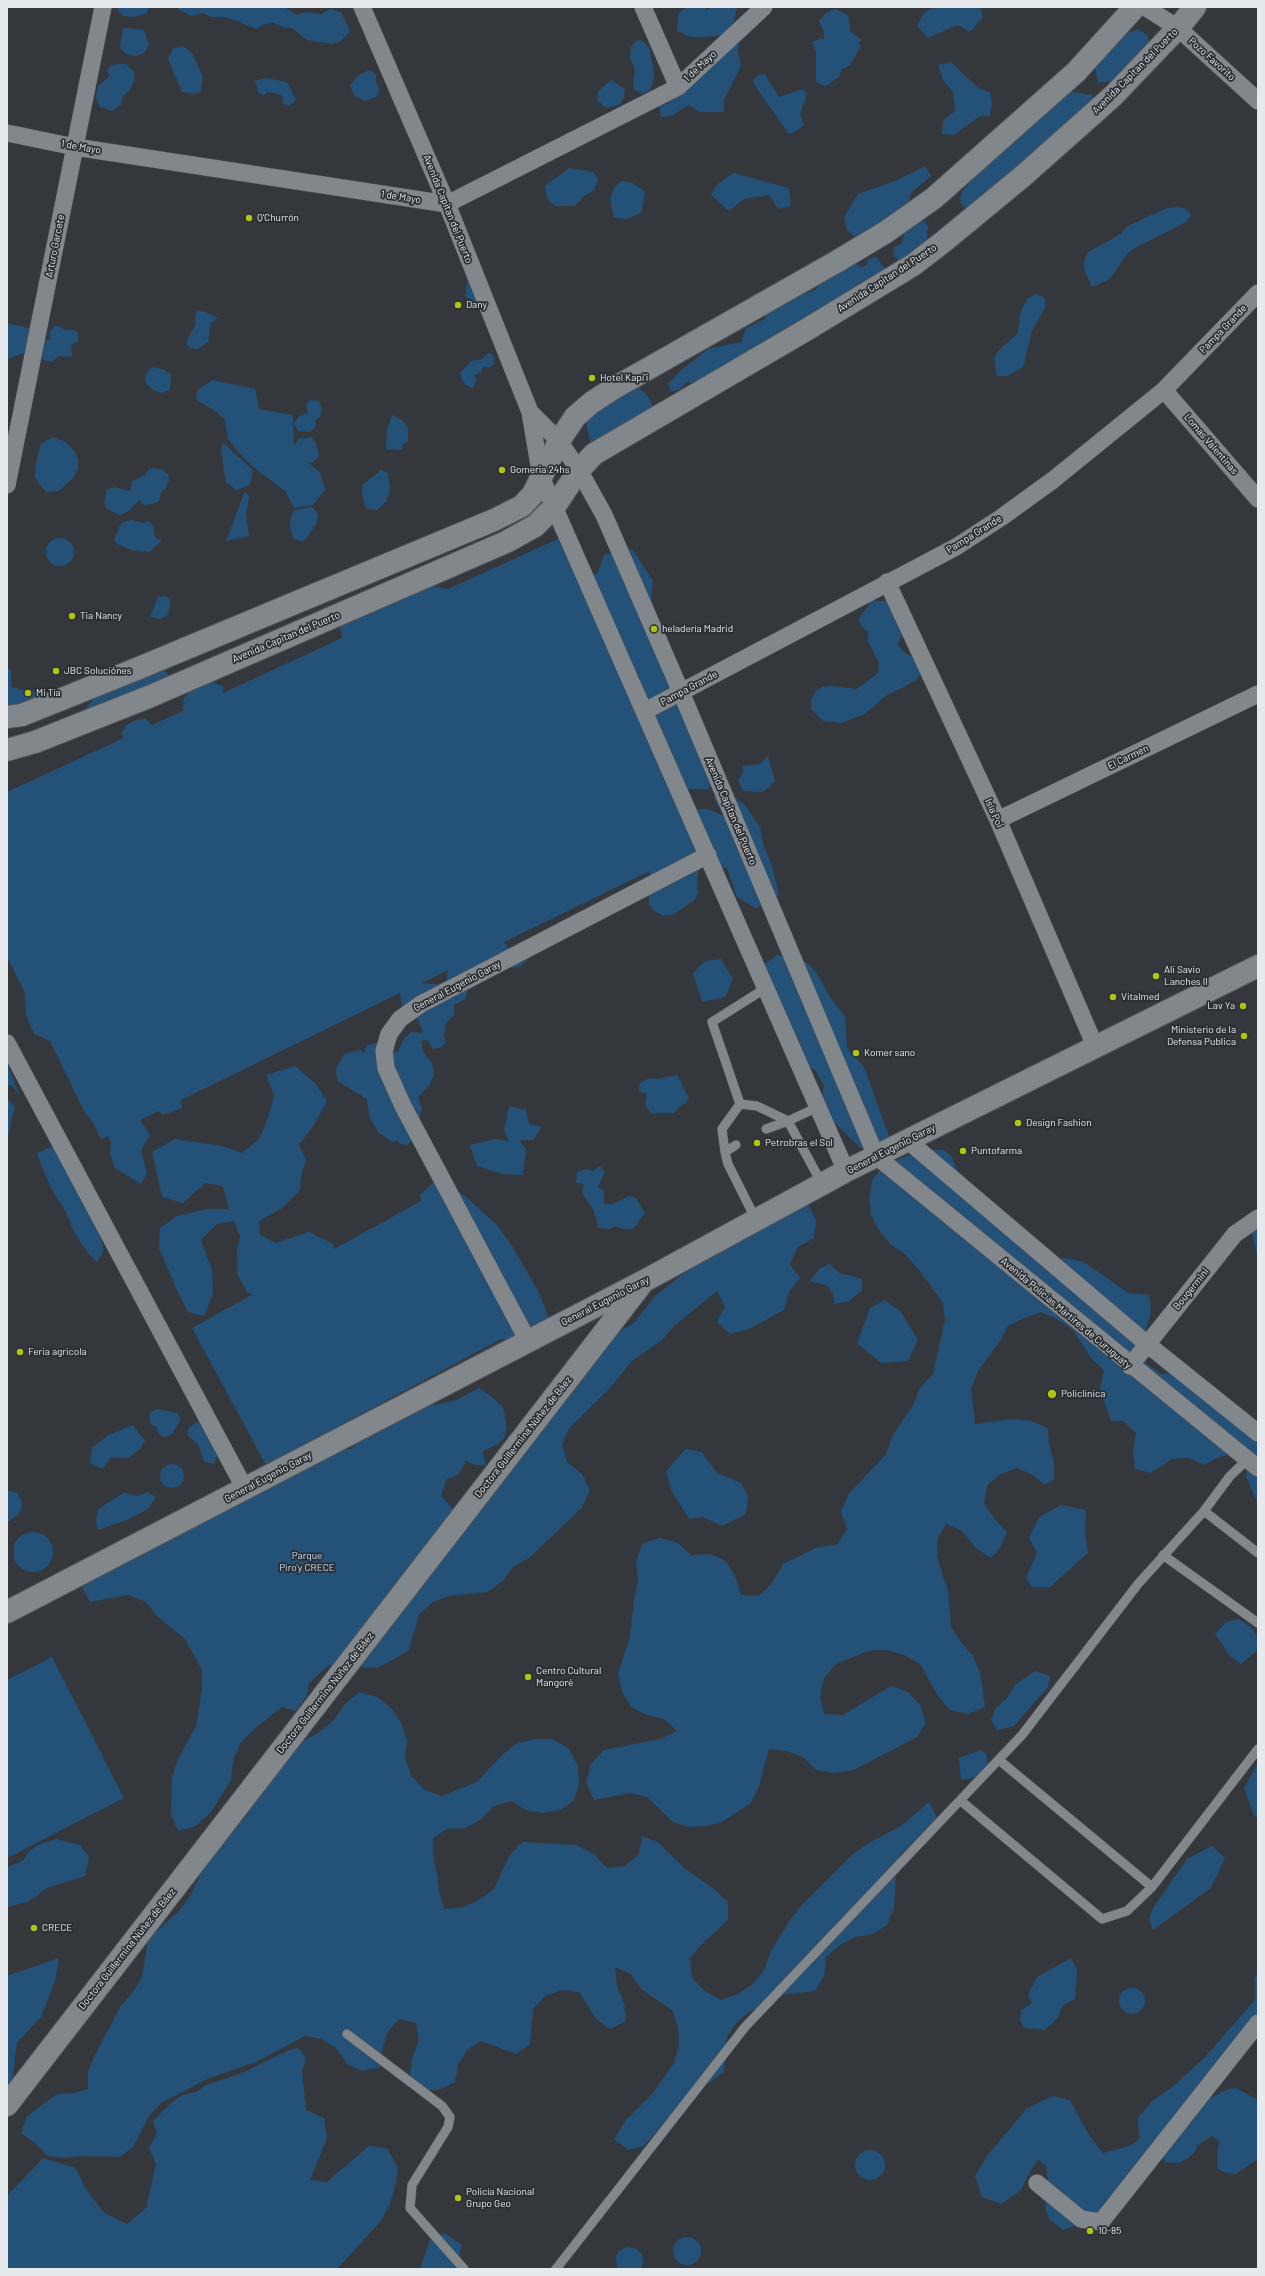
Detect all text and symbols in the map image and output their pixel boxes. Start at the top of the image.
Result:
street label: Avenida Capitan del Puerto [1090,26,1180,116]
street label: Pozo Favorito [1186,35,1238,83]
street label: 1 de Mayo [681,48,719,84]
street label: 1 de Mayo [60,138,102,156]
street label: Avenida Capitan del Puerto [421,153,475,265]
street label: 1 de Mayo [380,188,422,206]
place label: Q'Churrón [257,212,299,224]
street label: Arturo Garcete [43,213,67,279]
marker: Q'Churrón [244,213,254,223]
street label: Avenida Capitan del Puerto [835,241,939,315]
place label: Dany [466,299,487,311]
marker: Dany [453,300,463,310]
street label: Pampa Grande [1197,302,1249,356]
place label: Hotel Kapi'i [600,372,648,384]
marker: Hotel Kapi'i [587,373,597,383]
street label: Lomas Valentinas [1181,411,1241,477]
place label: Gomeria 24hs [510,464,569,476]
marker: Gomeria 24hs [497,465,507,475]
street label: Pampa Grande [944,512,1004,556]
street label: Avenida Capitan del Puerto [230,609,342,665]
place label: Tia Nancy [80,610,122,622]
marker: Tia Nancy [67,611,77,621]
place label: heladería Madrid [662,623,733,635]
marker: heladería Madrid [649,624,659,634]
place label: JBC Soluciónes [64,665,132,677]
marker: JBC Soluciónes [51,666,61,676]
street label: Pampa Grande [658,668,720,708]
place label: Mi Tía [36,687,61,699]
marker: Mi Tía [23,688,33,698]
street label: El Carmen [1106,742,1150,772]
street label: Avenida Capitan del Puerto [703,755,759,867]
street label: Isla Poi [982,797,1006,829]
street label: General Eugenio Garay [411,958,503,1014]
place label: Ali Savio Lanches II [1164,964,1208,988]
marker: Ali Savio Lanches II [1151,971,1161,981]
place label: Vitalmed [1121,991,1159,1003]
marker: Vitalmed [1108,992,1118,1002]
place label: Lav Ya [1207,1000,1235,1012]
marker: Lav Ya [1238,1001,1248,1011]
place label: Ministerio de la Defensa Publica [1167,1024,1236,1048]
marker: Ministerio de la Defensa Publica [1239,1031,1249,1041]
place label: Komer sano [864,1047,915,1059]
marker: Komer sano [851,1048,861,1058]
place label: Design Fashion [1026,1117,1092,1129]
marker: Design Fashion [1013,1118,1023,1128]
street label: General Eugenio Garay [845,1122,937,1176]
place label: Petrobras el Sol [765,1137,833,1149]
marker: Petrobras el Sol [752,1138,762,1148]
place label: Puntofarma [971,1145,1022,1157]
marker: Puntofarma [958,1146,968,1156]
street label: Avenida Policías Mártires de Curuguaty [998,1255,1134,1371]
street label: Bougermini [1171,1266,1211,1312]
street label: General Eugenio Garay [559,1274,651,1328]
place label: Feria agricola [28,1346,87,1358]
marker: Feria agricola [15,1347,25,1357]
street label: Doctora Guillermina Núñez de Báez [472,1374,574,1500]
marker: Policlinica [1046,1388,1058,1400]
place label: Policlinica [1061,1388,1105,1400]
street label: General Eugenio Garay [222,1449,314,1505]
park label: Parque Piro'y CRECE [279,1550,335,1574]
street label: Doctora Guillermina Núñez de Báez [274,1630,376,1756]
place label: Centro Cultural Mangoré [536,1665,601,1688]
marker: Centro Cultural Mangoré [523,1672,533,1682]
street label: Doctora Guillermina Núñez de Báez [76,1886,178,2012]
place label: CRECE [42,1922,72,1934]
marker: CRECE [29,1923,39,1933]
place label: Policía Nacional Grupo Geo [466,2186,534,2210]
marker: Policía Nacional Grupo Geo [453,2193,463,2203]
place label: 10-85 [1098,2225,1121,2237]
marker: 10-85 [1085,2226,1095,2236]

